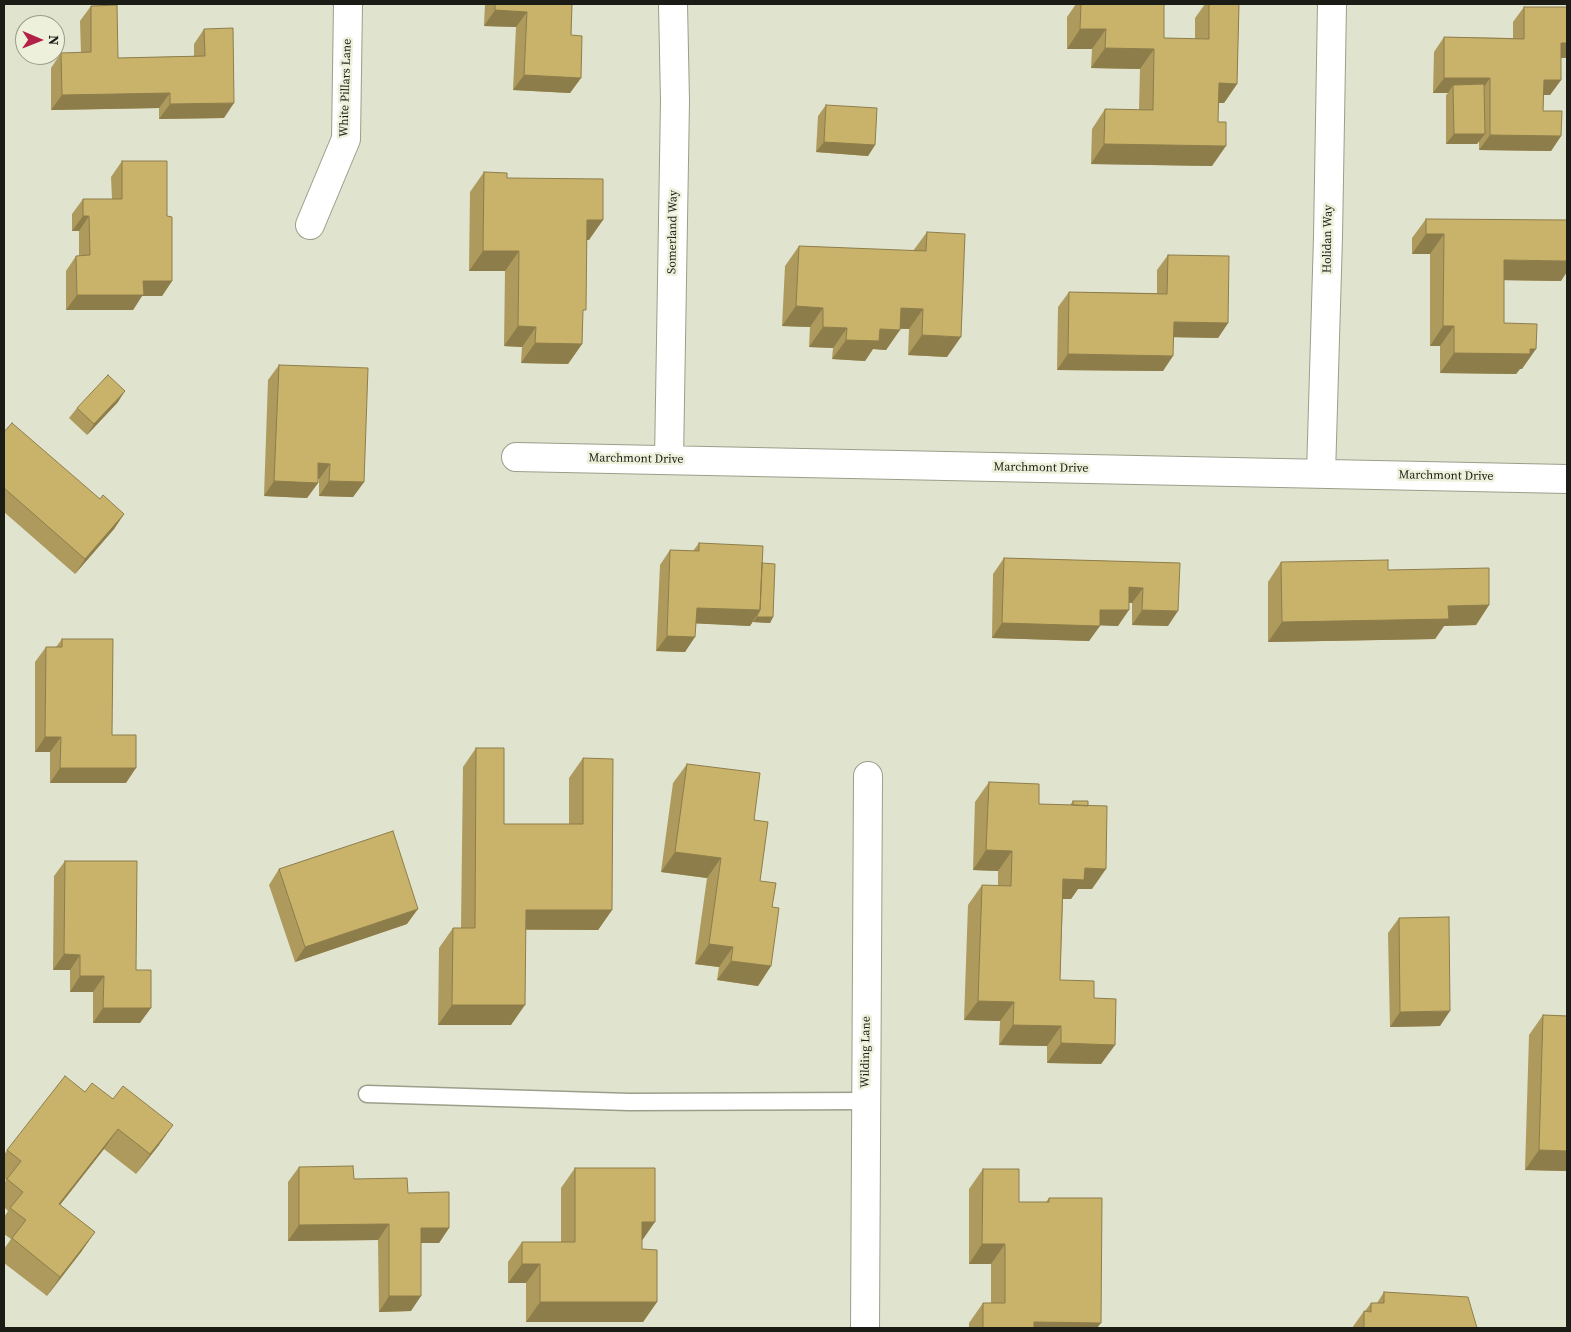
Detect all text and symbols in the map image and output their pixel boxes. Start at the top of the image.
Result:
north arrow [15,15,65,65]
text: N [44,35,64,46]
street label: White Pillars Lane [337,39,355,137]
street label: Somerland Way [665,190,681,274]
street label: Holidan Way [1320,205,1336,273]
street label: Marchmont Drive [588,451,684,467]
street label: Marchmont Drive [993,460,1089,476]
street label: Marchmont Drive [1398,468,1494,484]
street label: Wilding Lane [858,1016,874,1088]

